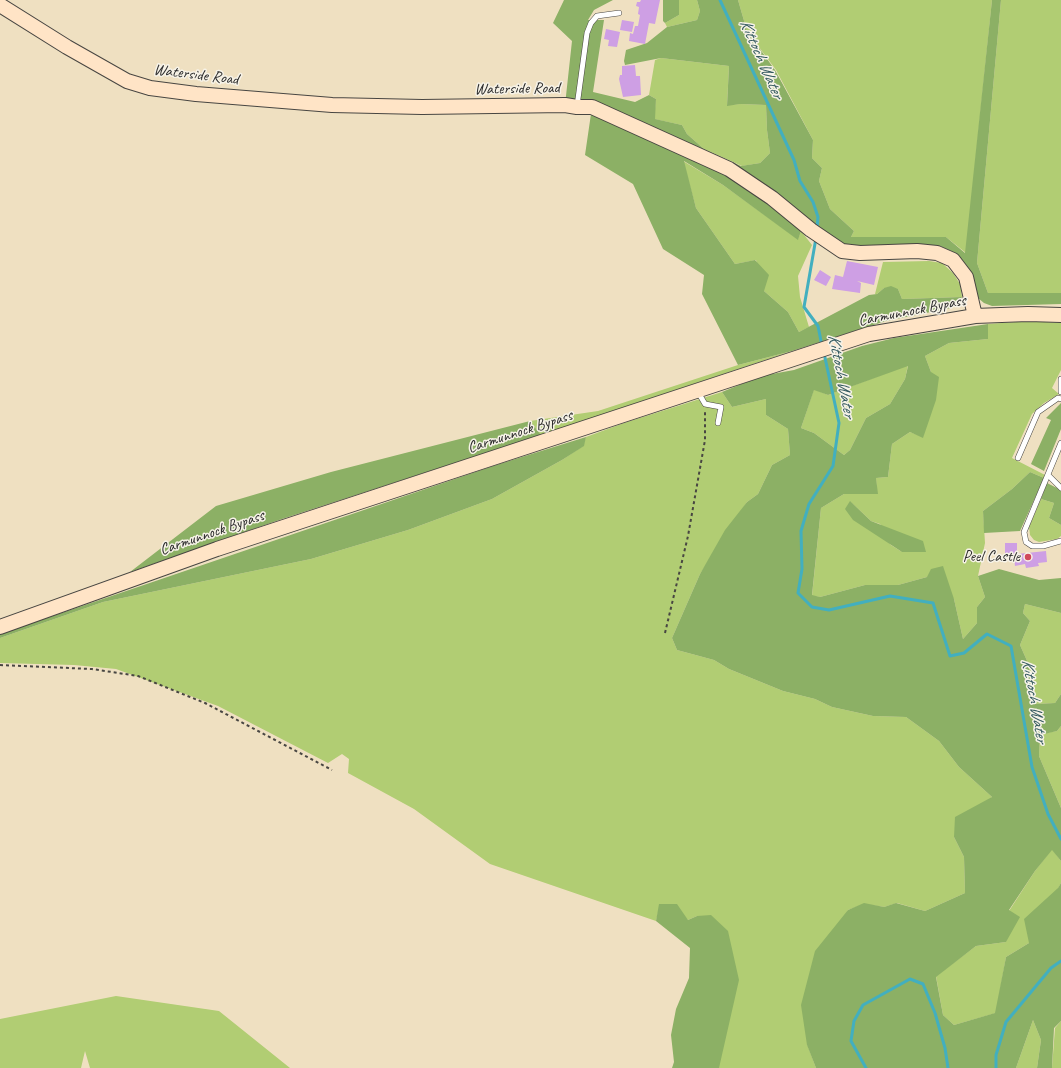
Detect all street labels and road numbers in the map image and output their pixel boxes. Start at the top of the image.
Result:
street label: Waterside Road [152,60,240,90]
street label: Waterside Road [474,79,560,99]
street label: Carmunnock Bypass [857,291,967,331]
street label: Carmunnock Bypass [465,406,575,458]
street label: Carmunnock Bypass [157,506,267,560]

